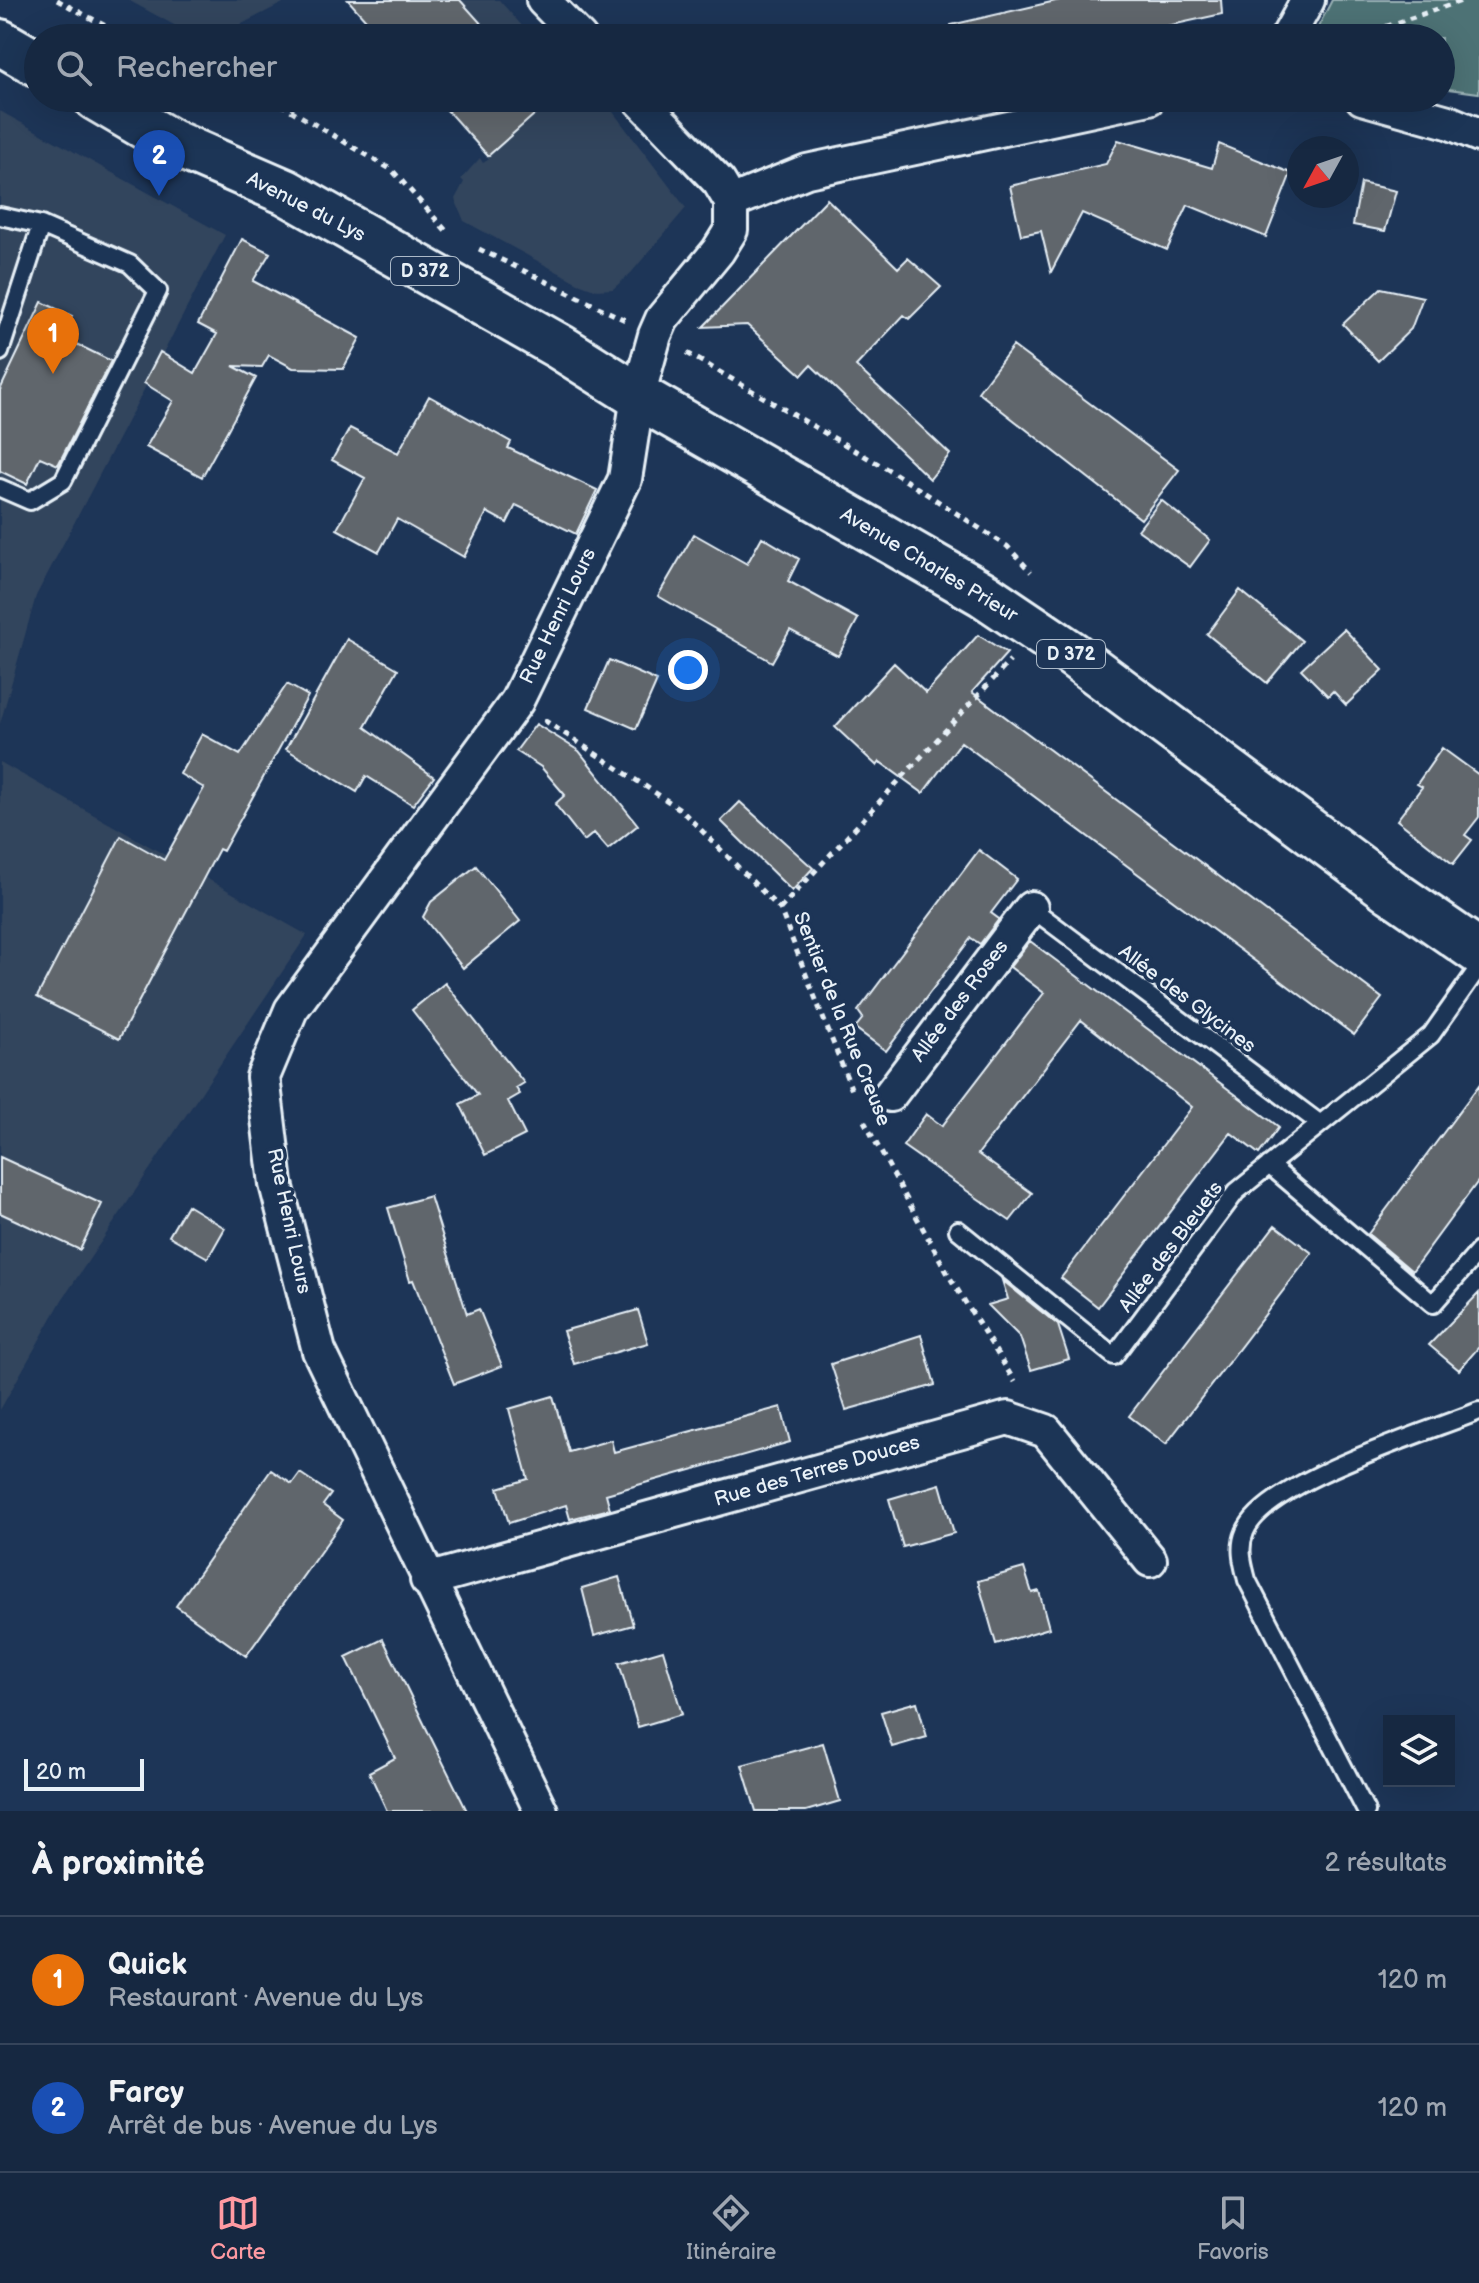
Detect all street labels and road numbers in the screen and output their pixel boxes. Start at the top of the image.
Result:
street label: Avenue du Lys [243,167,369,247]
road number: D 372 [391,257,459,285]
street label: Avenue Charles Prieur [836,503,1023,628]
street label: Rue Henri Lours [515,544,601,688]
road number: D 372 [1037,640,1105,668]
street label: Sentier de la Rue Creuse [788,908,896,1130]
street label: Allée des Roses [906,935,1014,1067]
street label: Allée des Glycines [1114,940,1260,1058]
street label: Rue Henri Lours [262,1146,316,1296]
street label: Allée des Bleuets [1114,1177,1228,1317]
street label: Rue des Terres Douces [711,1430,923,1512]

